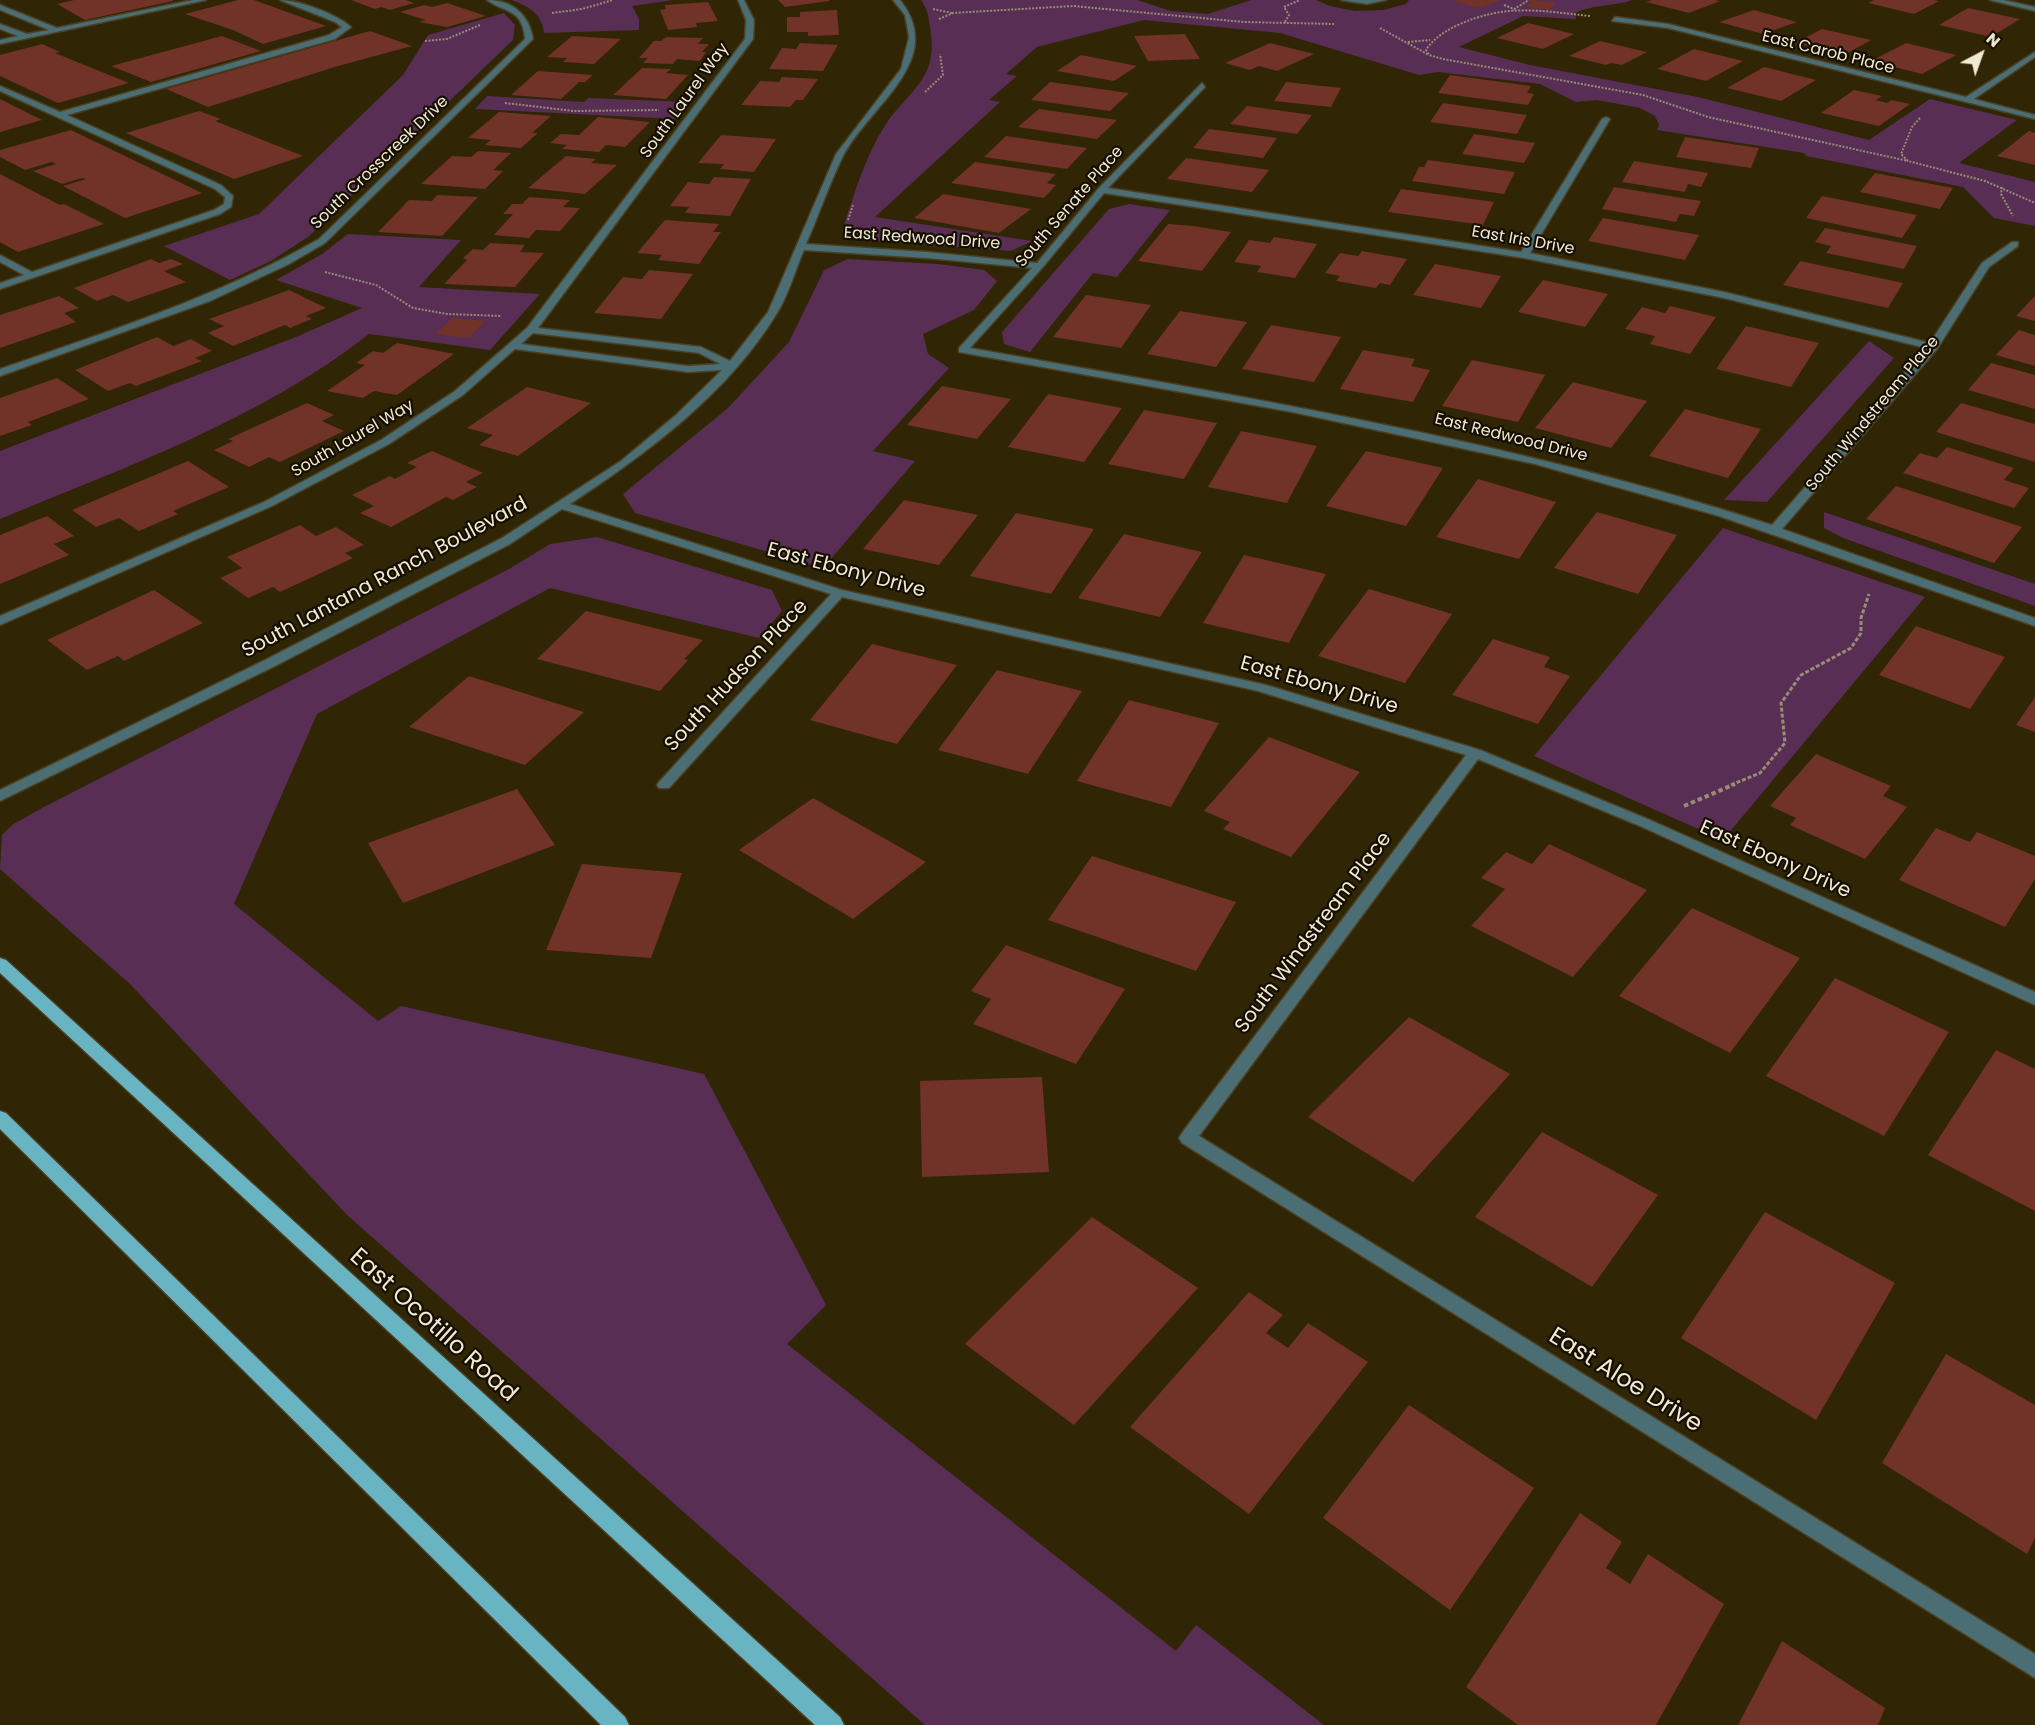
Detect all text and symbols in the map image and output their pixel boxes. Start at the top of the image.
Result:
north arrow [1951,24,2011,84]
street label: East Carob Place [1760,27,1896,79]
text: N [1981,27,2005,53]
street label: South Laurel Way [637,40,733,162]
street label: South Crosscreek Drive [307,92,453,234]
street label: South Senate Place [1012,142,1128,272]
street label: East Iris Drive [1470,223,1576,259]
street label: East Redwood Drive [843,224,1001,254]
street label: South Windstream Place [1803,333,1943,495]
street label: South Laurel Way [289,396,417,482]
street label: East Redwood Drive [1433,410,1589,466]
street label: South Lantana Ranch Boulevard [238,492,532,664]
street label: East Ebony Drive [764,538,928,604]
street label: South Hudson Place [660,595,814,757]
street label: East Ebony Drive [1237,652,1401,720]
street label: East Ebony Drive [1696,816,1854,904]
street label: South Windstream Place [1231,828,1397,1038]
street label: East Ocotillo Road [343,1243,523,1409]
street label: East Aloe Drive [1543,1322,1707,1440]

